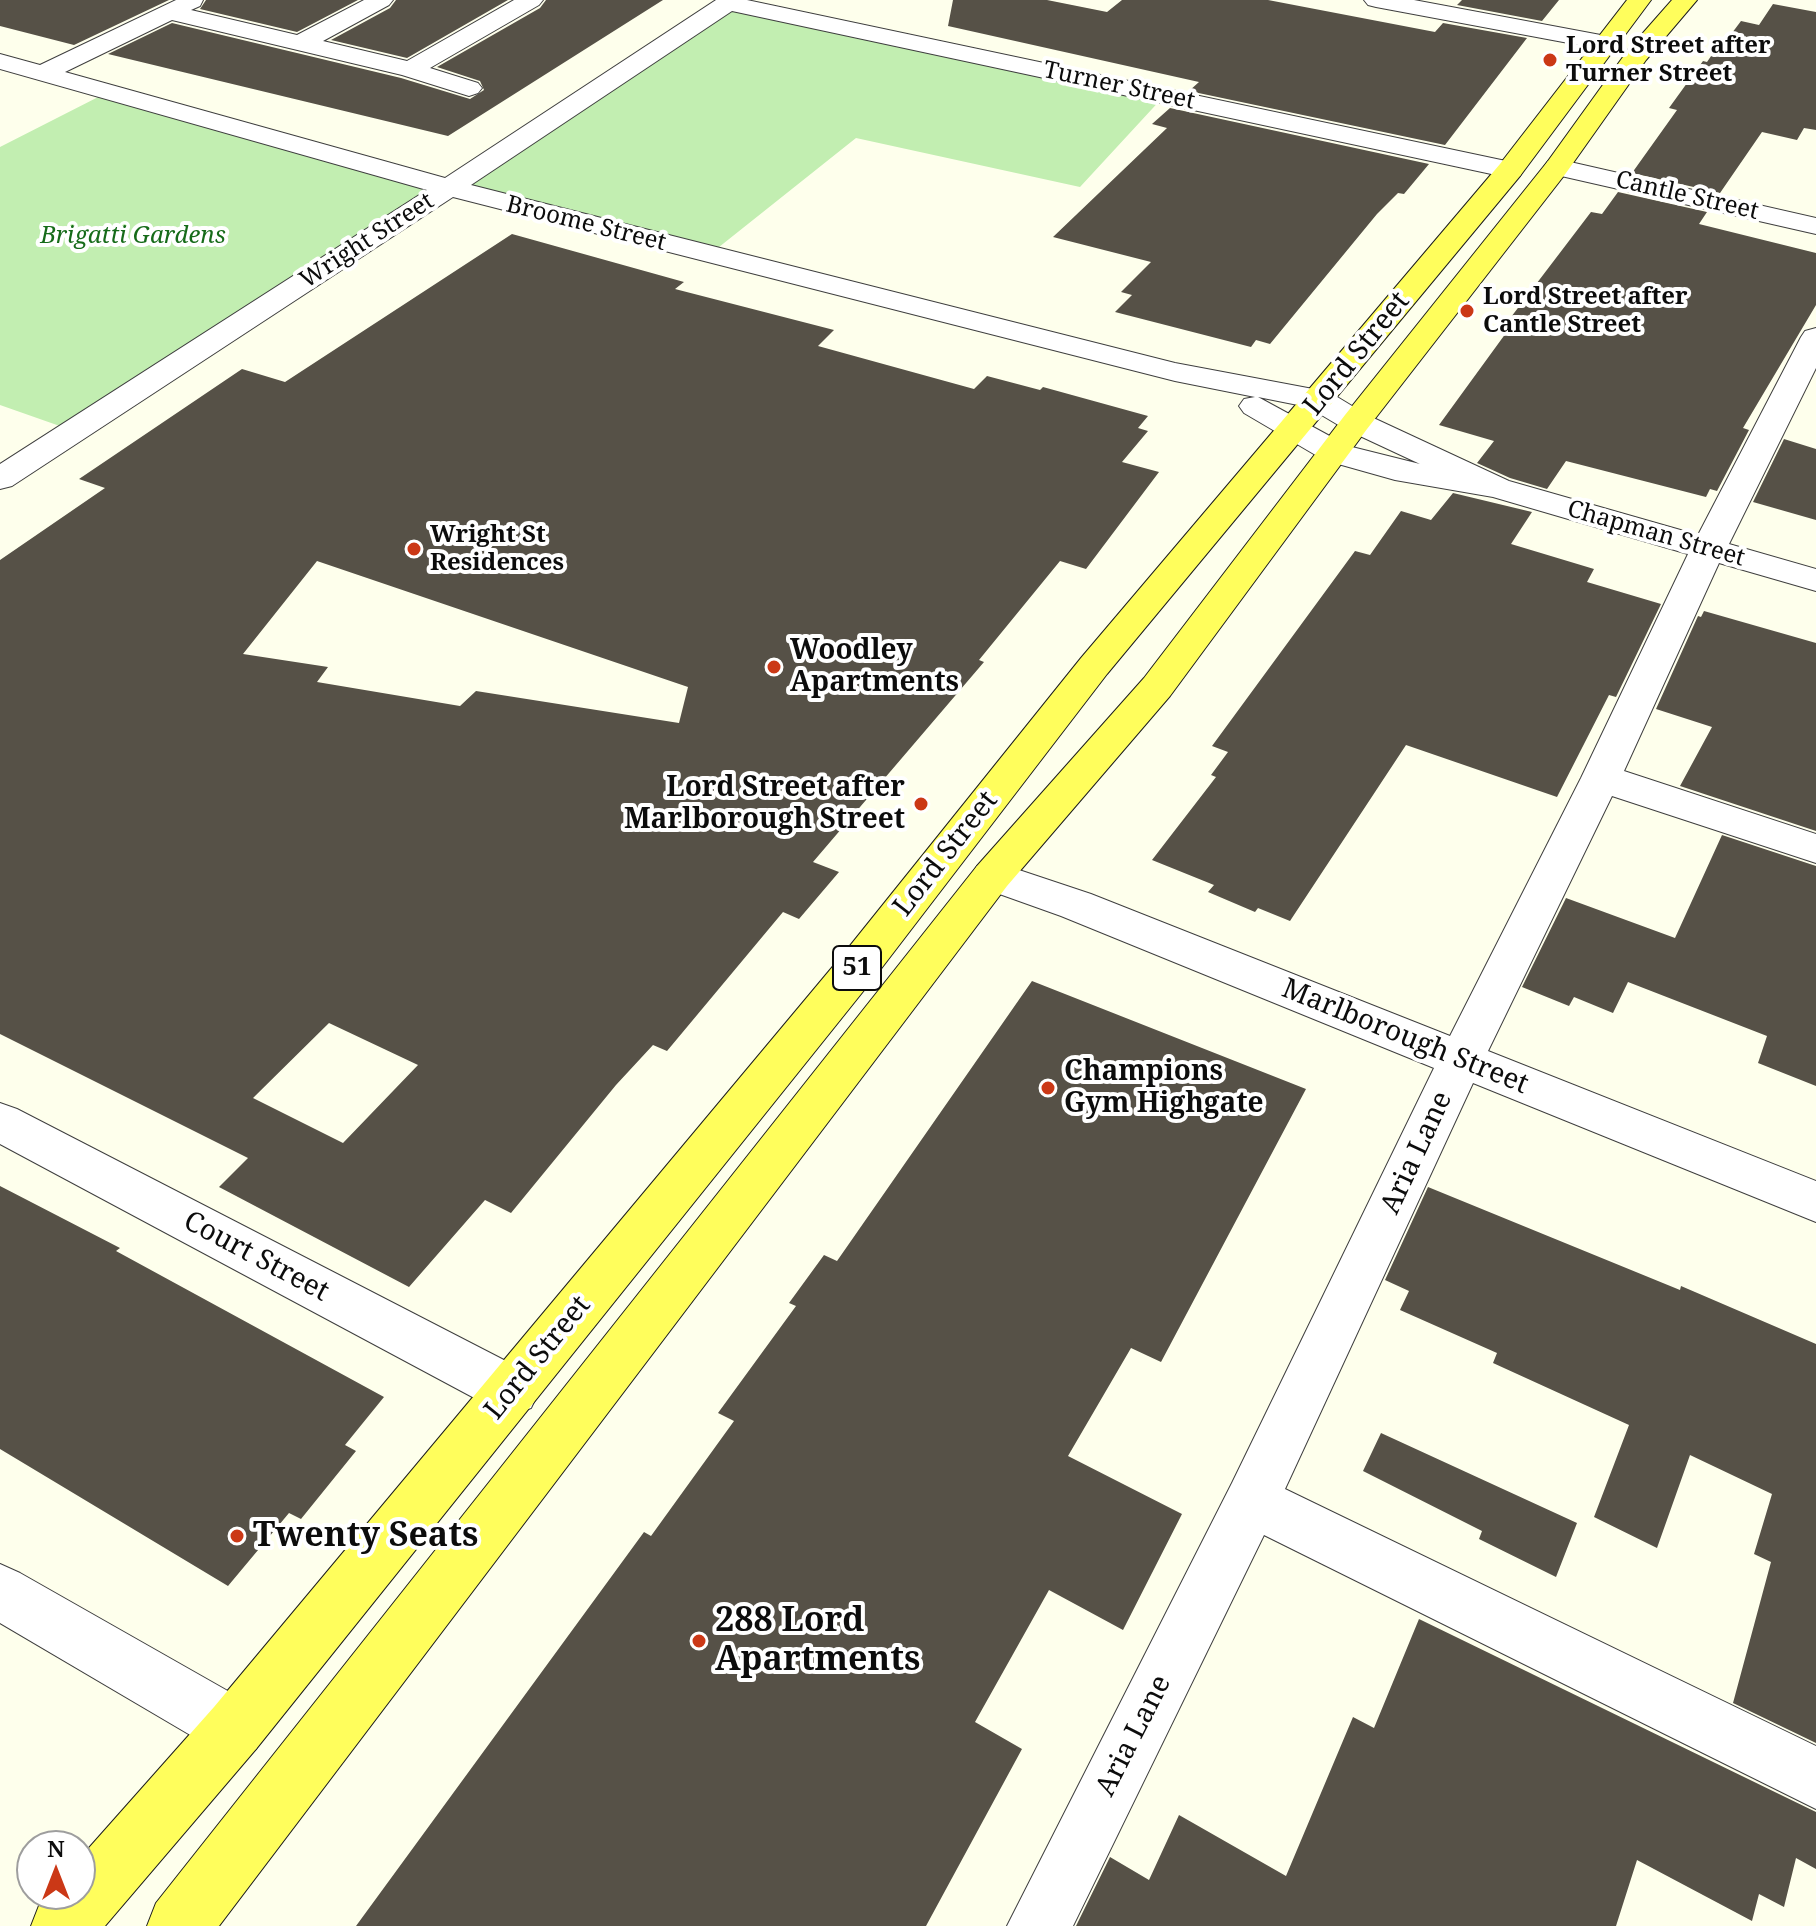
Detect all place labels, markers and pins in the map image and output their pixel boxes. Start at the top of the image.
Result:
place label: Lord Street after Turner Street [1566,32,1771,88]
marker: Lord Street after Turner Street [1541,51,1559,69]
place label: Lord Street after Cantle Street [1483,283,1688,339]
marker: Lord Street after Cantle Street [1458,302,1476,320]
place label: Wright St Residences [430,521,564,577]
marker: Wright St Residences [405,540,423,558]
place label: Woodley Apartments [790,634,959,700]
marker: Woodley Apartments [765,658,783,676]
place label: Lord Street after Marlborough Street [624,771,905,837]
marker: Lord Street after Marlborough Street [912,795,930,813]
place label: Champions Gym Highgate [1064,1055,1264,1121]
marker: Champions Gym Highgate [1039,1079,1057,1097]
place label: Twenty Seats [253,1516,478,1556]
marker: Twenty Seats [228,1527,246,1545]
place label: 288 Lord Apartments [715,1601,920,1680]
marker: 288 Lord Apartments [690,1632,708,1650]

